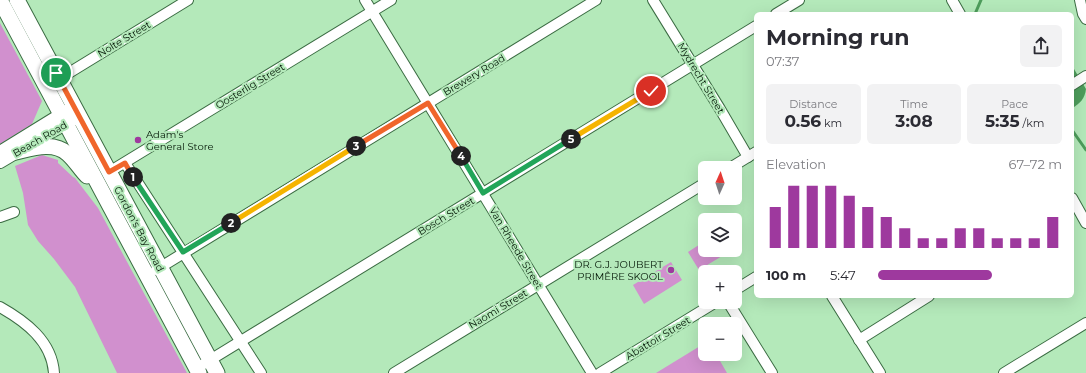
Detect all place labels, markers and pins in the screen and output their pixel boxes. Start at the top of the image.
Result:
pin [39,56,73,90]
pin [634,74,668,108]
place label: Adam's General Store [146,128,214,153]
pin: 5 [561,129,581,149]
marker: Adam's General Store [133,135,143,145]
pin: 3 [346,136,366,156]
pin: 4 [451,146,471,166]
pin: 1 [123,167,143,187]
pin: 2 [221,213,241,233]
place label: DR. G.J. JOUBERT PRIMÊRE SKOOL [574,258,663,283]
marker: DR. G.J. JOUBERT PRIMÊRE SKOOL [666,265,676,275]

